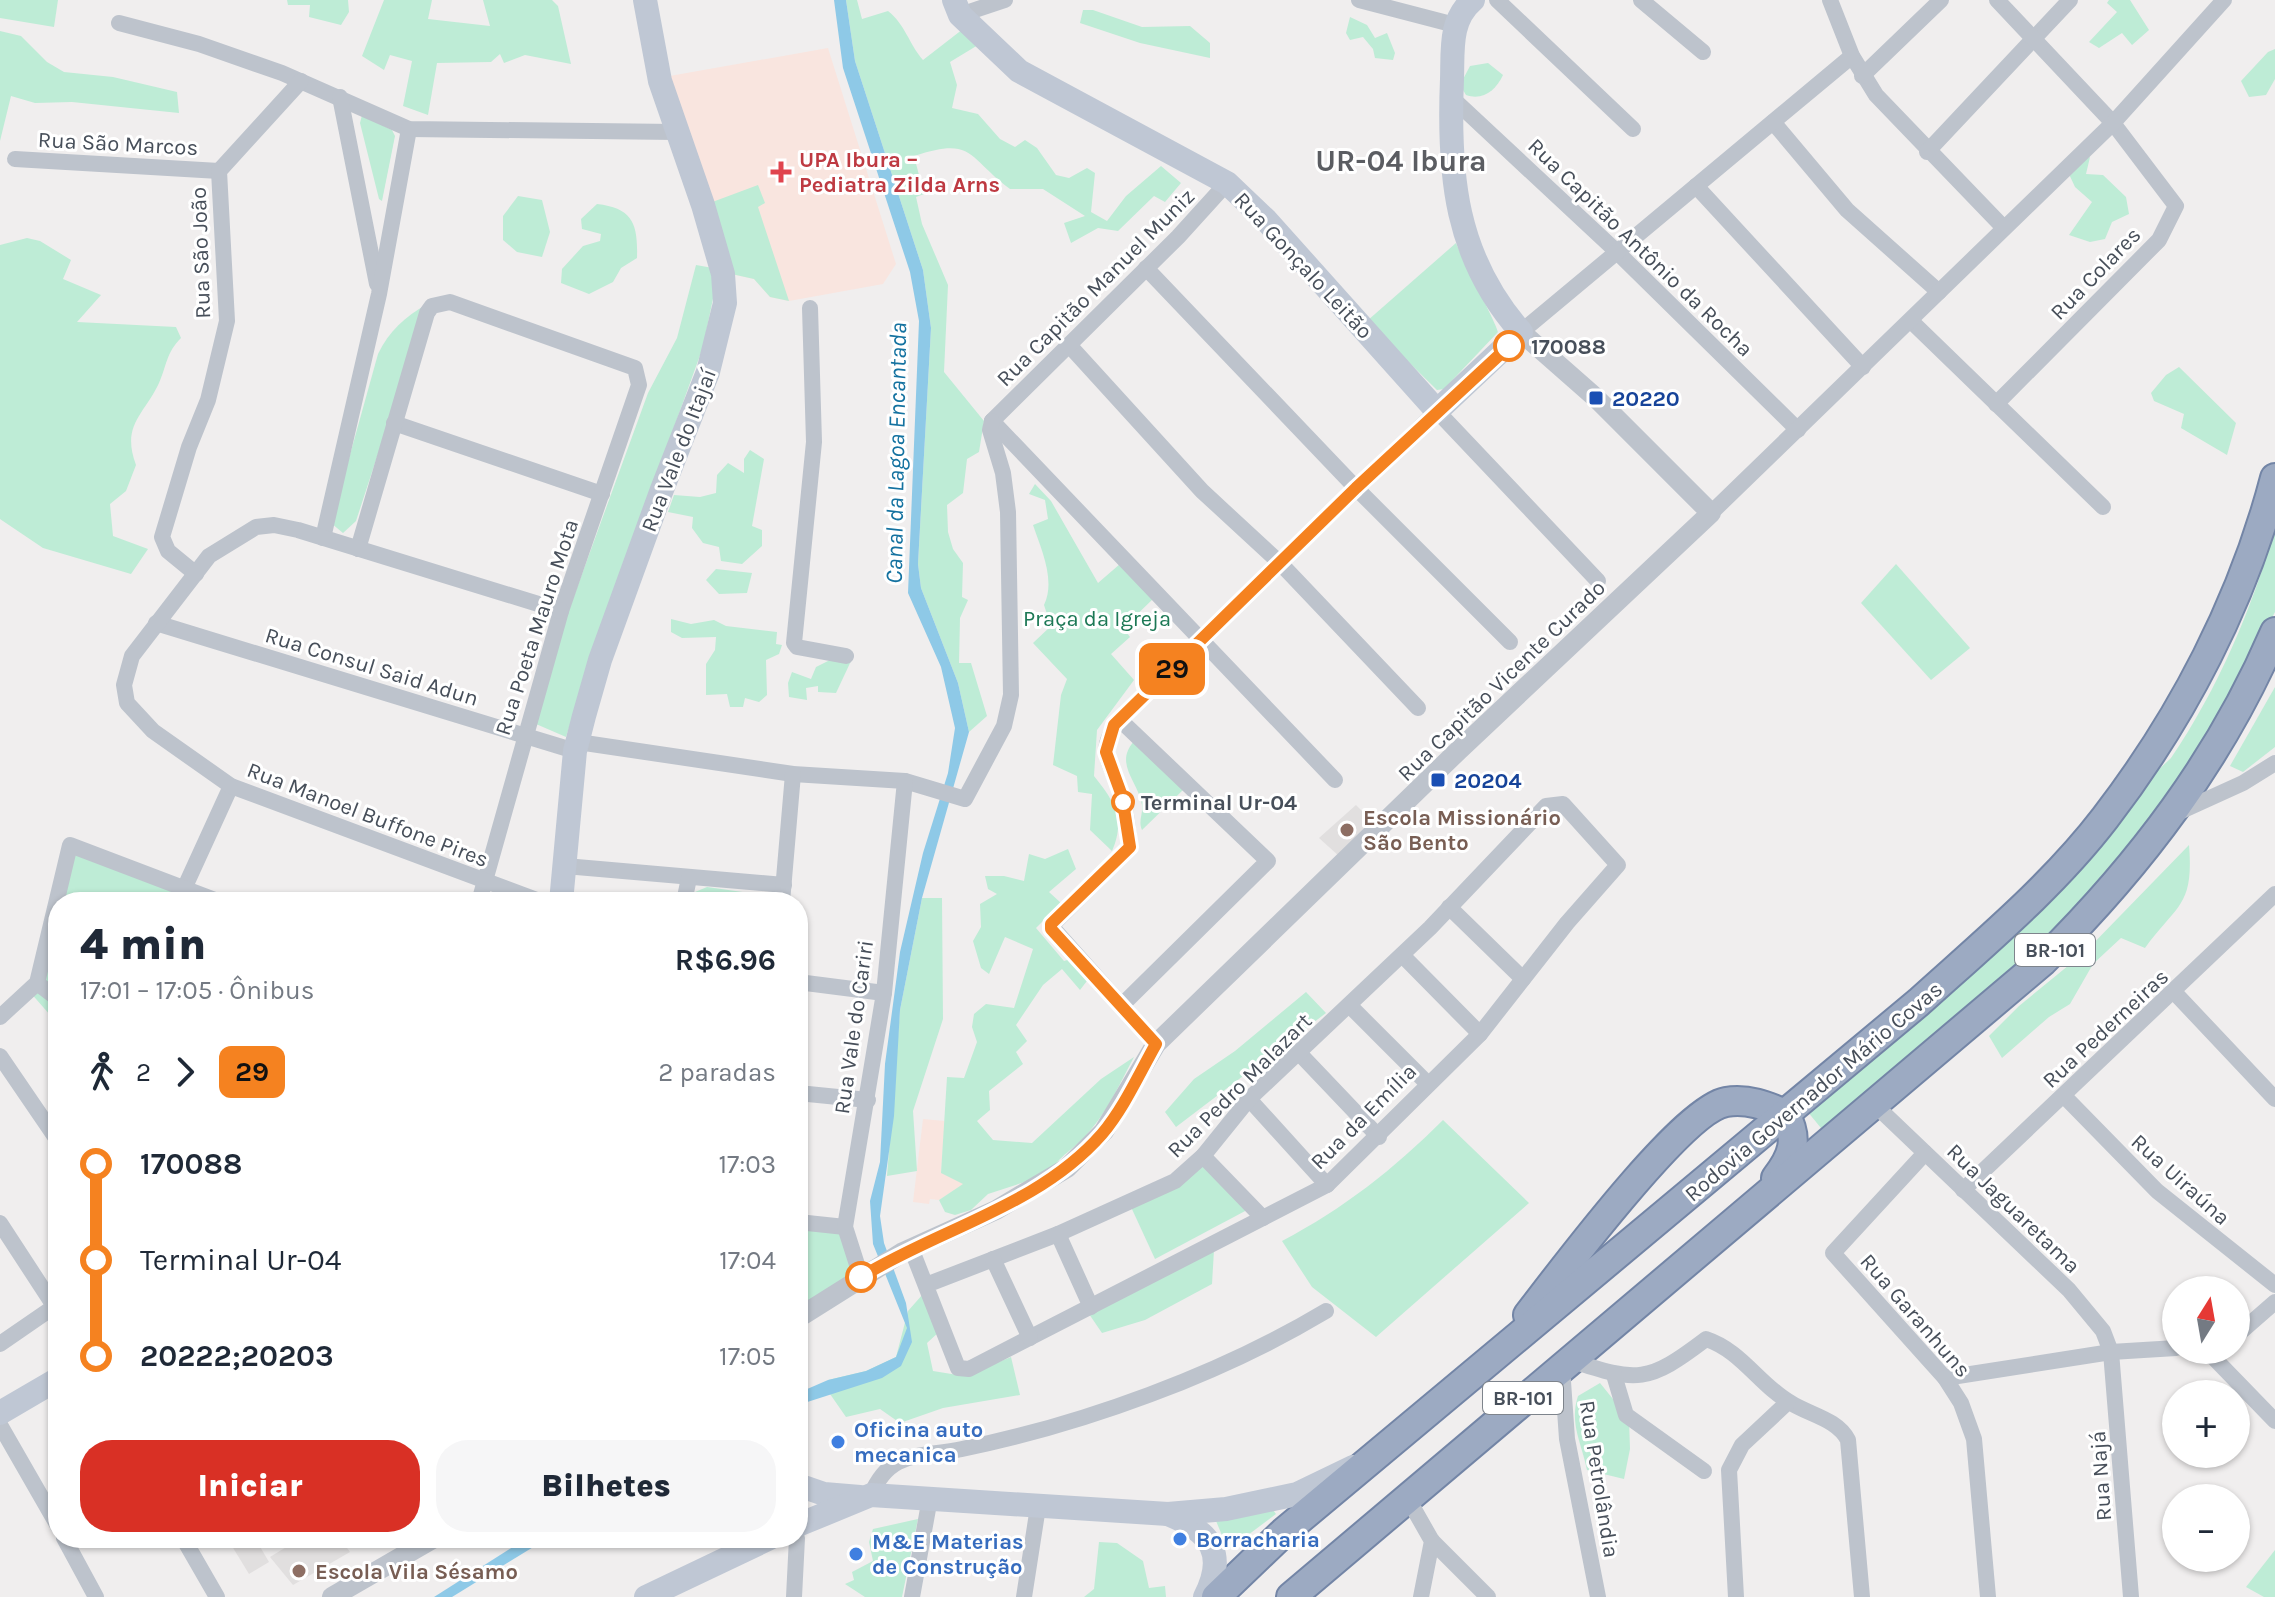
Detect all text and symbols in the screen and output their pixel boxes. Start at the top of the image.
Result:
street label: Rua São Marcos [37,127,199,161]
street label: Rua Capitão Antônio da Rocha [1522,133,1758,362]
district label: UR-04 Ibura [1315,143,1487,179]
place label: UPA Ibura – Pediatra Zilda Arns [799,147,1000,198]
marker: UPA Ibura – Pediatra Zilda Arns [770,161,792,183]
street label: Rua Capitão Manuel Muniz [991,183,1200,392]
street label: Rua São João [186,187,216,319]
street label: Rua Gonçalo Leitão [1229,187,1378,344]
street label: Rua Colares [2045,222,2146,325]
water label: Canal da Lagoa Encantada [880,322,912,584]
marker: 170088 [1494,331,1524,361]
place label: 170088 [1531,334,1606,360]
street label: Rua Vale do Itajaí [636,365,722,536]
place label: 20220 [1612,386,1680,412]
marker: 20220 [1587,389,1605,407]
street label: Rua Poeta Mauro Mota [490,516,584,739]
street label: Rua Capitão Vicente Curado [1393,575,1611,787]
park label: Praça da Igreja [1023,606,1171,632]
street label: Rua Consul Said Adun [262,622,482,712]
line badge: 29 [1136,643,1208,695]
text: 29 [1155,652,1189,685]
street label: Rua Manoel Buffone Pires [243,757,492,873]
place label: 20204 [1454,768,1522,794]
marker: 20204 [1429,771,1447,789]
place label: Terminal Ur-04 [1141,790,1297,816]
marker: Terminal Ur-04 [1112,791,1134,813]
place label: Escola Missionário São Bento [1363,805,1561,856]
marker: Escola Missionário São Bento [1338,821,1356,839]
text: 4 min [80,919,206,970]
road number: BR-101 [2015,934,2095,966]
street label: Rua Vale do Cariri [829,938,879,1116]
text: R$6.96 [675,942,776,978]
street label: Rua Pederneiras [2037,964,2174,1094]
text: 17:01 – 17:05 · Ônibus [80,975,314,1006]
street label: Rodovia Governador Mário Covas [1680,976,1948,1207]
street label: Rua Pedro Malazart [1162,1008,1317,1163]
icon: walk [80,1050,124,1094]
icon: forward [163,1050,207,1094]
text: 29 [235,1055,269,1088]
text: 2 [136,1057,151,1088]
text: 2 paradas [658,1057,776,1088]
street label: Rua da Emília [1305,1058,1422,1175]
street label: Rua Uiraúna [2126,1129,2235,1231]
street label: Rua Jaguaretama [1941,1138,2085,1279]
text: 170088 [140,1146,242,1182]
text: 17:03 [718,1149,776,1180]
text: Terminal Ur-04 [140,1242,342,1278]
text: 17:04 [719,1245,776,1276]
street label: Rua Garanhuns [1855,1249,1976,1383]
unlabelled marker [846,1262,876,1292]
north arrow [2162,1276,2250,1364]
map controls [2162,1276,2250,1572]
text: 20222;20203 [140,1338,334,1374]
text: 17:05 [719,1341,776,1372]
button: + [2162,1380,2250,1468]
road number: BR-101 [1483,1382,1563,1414]
street label: Rua Petrolândia [1574,1399,1624,1560]
place label: Oficina auto mecanica [854,1417,983,1468]
street label: Rua Najá [2085,1430,2117,1522]
marker: Oficina auto mecanica [829,1433,847,1451]
button: Iniciar [80,1440,420,1532]
button: Bilhetes [436,1440,776,1532]
button: − [2162,1484,2250,1572]
place label: Borracharia [1196,1527,1320,1553]
place label: M&E Materias de Construção [872,1529,1024,1580]
marker: Borracharia [1171,1530,1189,1548]
marker: M&E Materias de Construção [847,1545,865,1563]
place label: Escola Vila Sésamo [315,1559,518,1585]
marker: Escola Vila Sésamo [290,1562,308,1580]

